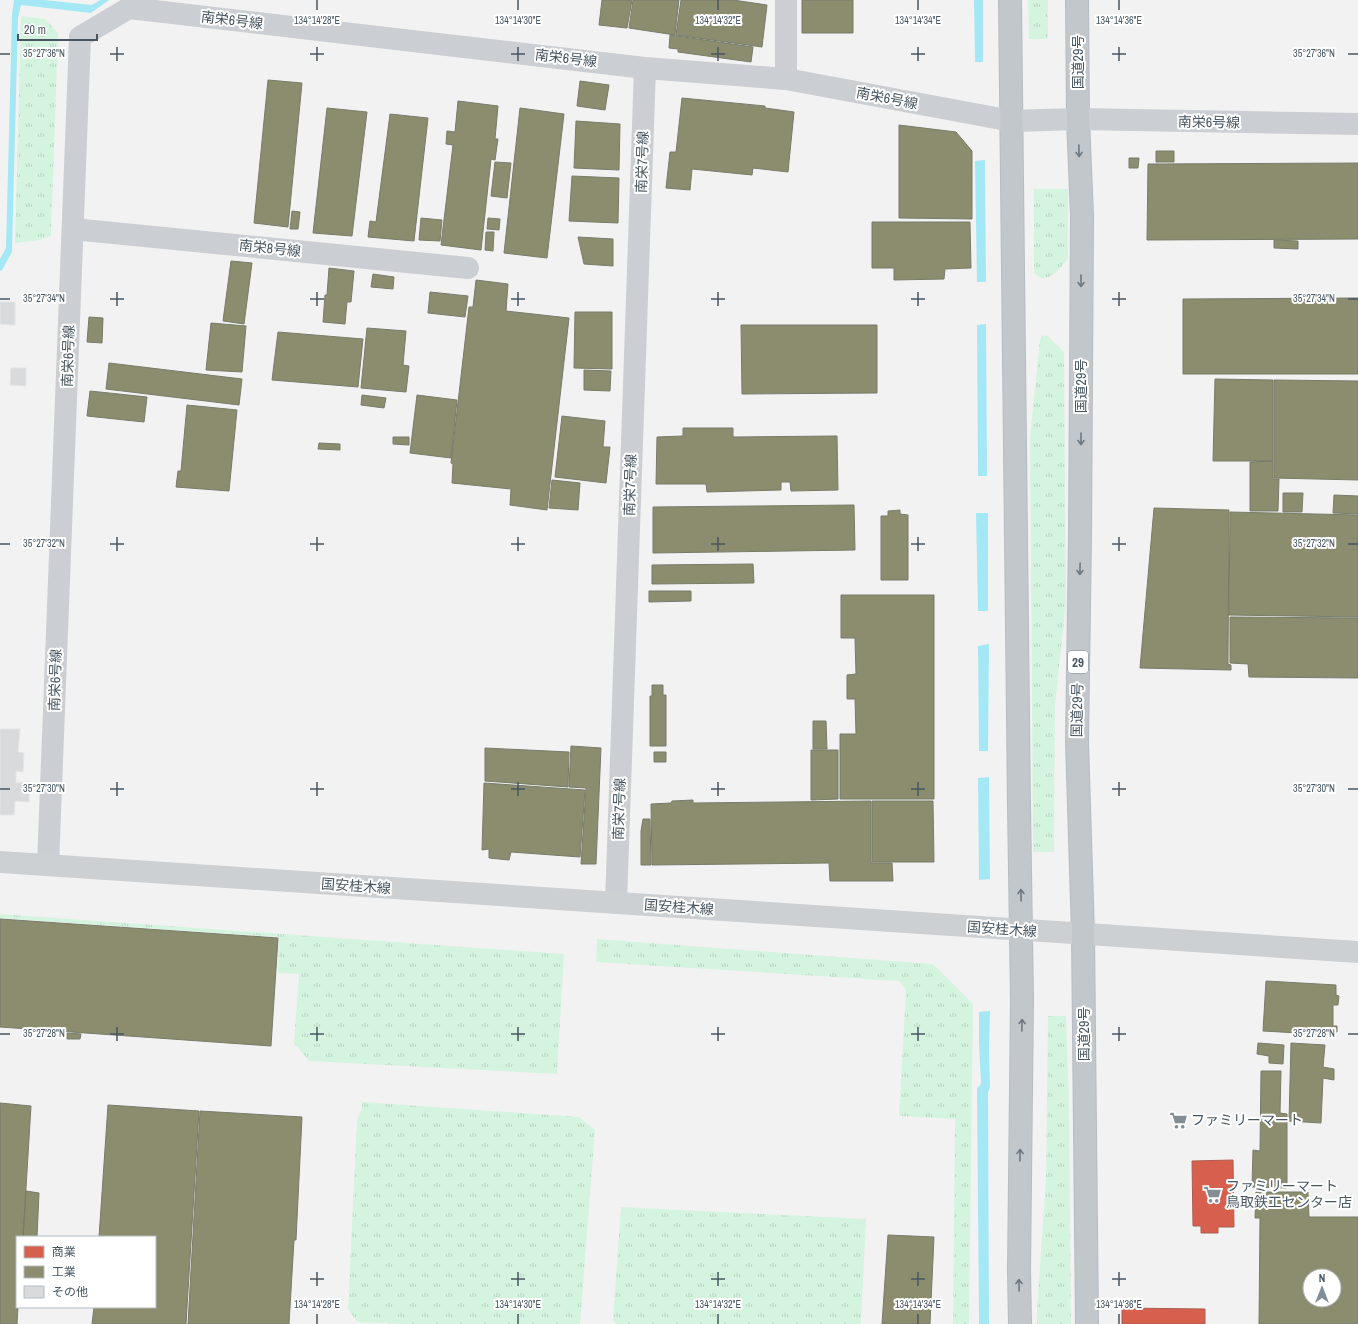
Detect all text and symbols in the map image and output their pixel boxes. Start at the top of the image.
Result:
street label: 南栄6号線 [200,7,264,33]
text: 134°14'28"E [294,14,340,27]
text: 134°14'30"E [495,14,541,27]
text: 134°14'32"E [695,14,741,27]
text: 134°14'34"E [895,14,941,27]
text: 134°14'36"E [1096,14,1142,27]
scale bar [18,16,97,42]
text: 20 m [24,22,46,38]
street label: 国道29号 [1069,35,1087,89]
street label: 南栄6号線 [534,45,598,71]
text: 35°27'36"N [23,47,65,60]
text: 35°27'36"N [1293,47,1335,60]
street label: 南栄6号線 [855,83,919,113]
street label: 南栄6号線 [1178,112,1240,132]
street label: 南栄7号線 [632,131,652,193]
one-way arrow [1075,144,1083,157]
street label: 南栄8号線 [238,236,302,260]
one-way arrow [1077,274,1085,287]
text: 35°27'34"N [23,292,65,305]
text: 35°27'34"N [1293,292,1335,305]
street label: 南栄6号線 [58,325,78,387]
street label: 国道29号 [1072,359,1090,413]
one-way arrow [1077,432,1084,445]
street label: 南栄7号線 [620,454,640,516]
text: 35°27'32"N [23,537,65,550]
text: 35°27'32"N [1293,537,1335,550]
one-way arrow [1076,562,1084,575]
street label: 南栄6号線 [45,649,65,711]
road number: 29 [1068,651,1088,673]
street label: 国道29号 [1068,682,1086,738]
street label: 南栄7号線 [609,778,629,840]
text: 35°27'30"N [23,782,65,795]
text: 35°27'30"N [1293,782,1335,795]
street label: 国安桂木線 [320,875,392,897]
one-way arrow [1017,889,1025,902]
street label: 国安桂木線 [643,896,715,918]
street label: 国安桂木線 [966,918,1038,940]
street label: 国道29号 [1075,1007,1093,1061]
one-way arrow [1018,1019,1026,1032]
text: 35°27'28"N [23,1027,65,1040]
text: 35°27'28"N [1293,1027,1335,1040]
supermarket icon: ファミリーマート [1168,1110,1188,1130]
place label: ファミリーマート [1191,1111,1303,1129]
one-way arrow [1016,1149,1024,1162]
place label: ファミリーマート 鳥取鉄工センター店 [1226,1177,1352,1211]
supermarket icon: ファミリーマート 鳥取鉄工センター店 [1203,1184,1223,1204]
legend [16,1236,156,1308]
text: 商業 [52,1244,76,1260]
text: 工業 [52,1264,76,1280]
north arrow [1302,1268,1342,1308]
text: N [1319,1271,1325,1285]
one-way arrow [1015,1279,1023,1292]
text: その他 [52,1284,88,1300]
text: 134°14'28"E [294,1298,340,1311]
text: 134°14'30"E [495,1298,541,1311]
text: 134°14'32"E [695,1298,741,1311]
text: 134°14'34"E [895,1298,941,1311]
text: 134°14'36"E [1096,1298,1142,1311]

